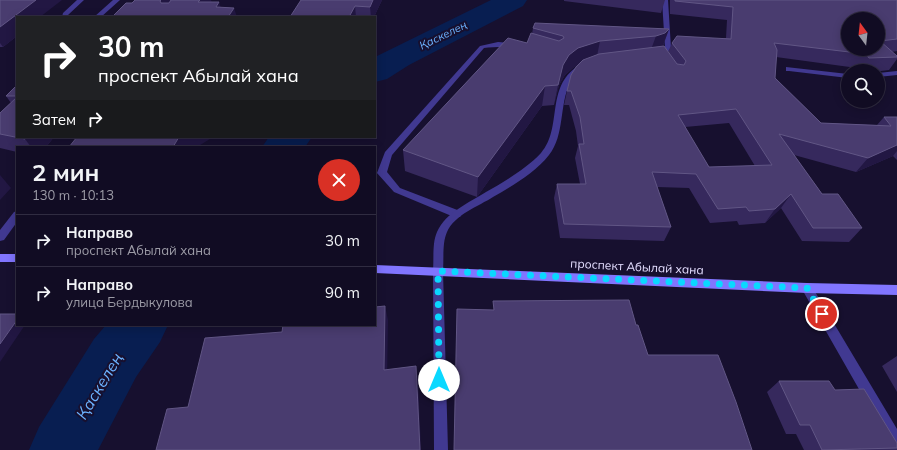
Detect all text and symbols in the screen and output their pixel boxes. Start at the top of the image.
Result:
north arrow [841,12,885,56]
map controls [841,12,885,108]
water label: Қаскелең [417,17,469,52]
text: 30 m [98,29,164,64]
icon: right [32,32,84,84]
text: проспект Абылай хана [98,64,299,87]
button: search [841,64,885,108]
icon: right [84,108,106,130]
text: Затем [32,110,76,129]
text: 2 мин [32,157,99,187]
button: close [318,159,360,201]
text: 130 m · 10:13 [32,187,114,203]
text: Направо [66,223,133,242]
icon: right [32,230,54,252]
text: 30 m [325,231,360,250]
text: проспект Абылай хана [66,242,211,258]
street label: проспект Абылай хана [570,256,704,277]
text: Направо [66,275,133,294]
icon: right [32,282,54,304]
text: 90 m [325,283,360,302]
text: улица Бердыкулова [66,294,193,310]
pin [805,297,839,331]
icon: arrive [811,303,833,325]
water label: Қаскелең [71,349,127,423]
position arrow [418,359,460,401]

